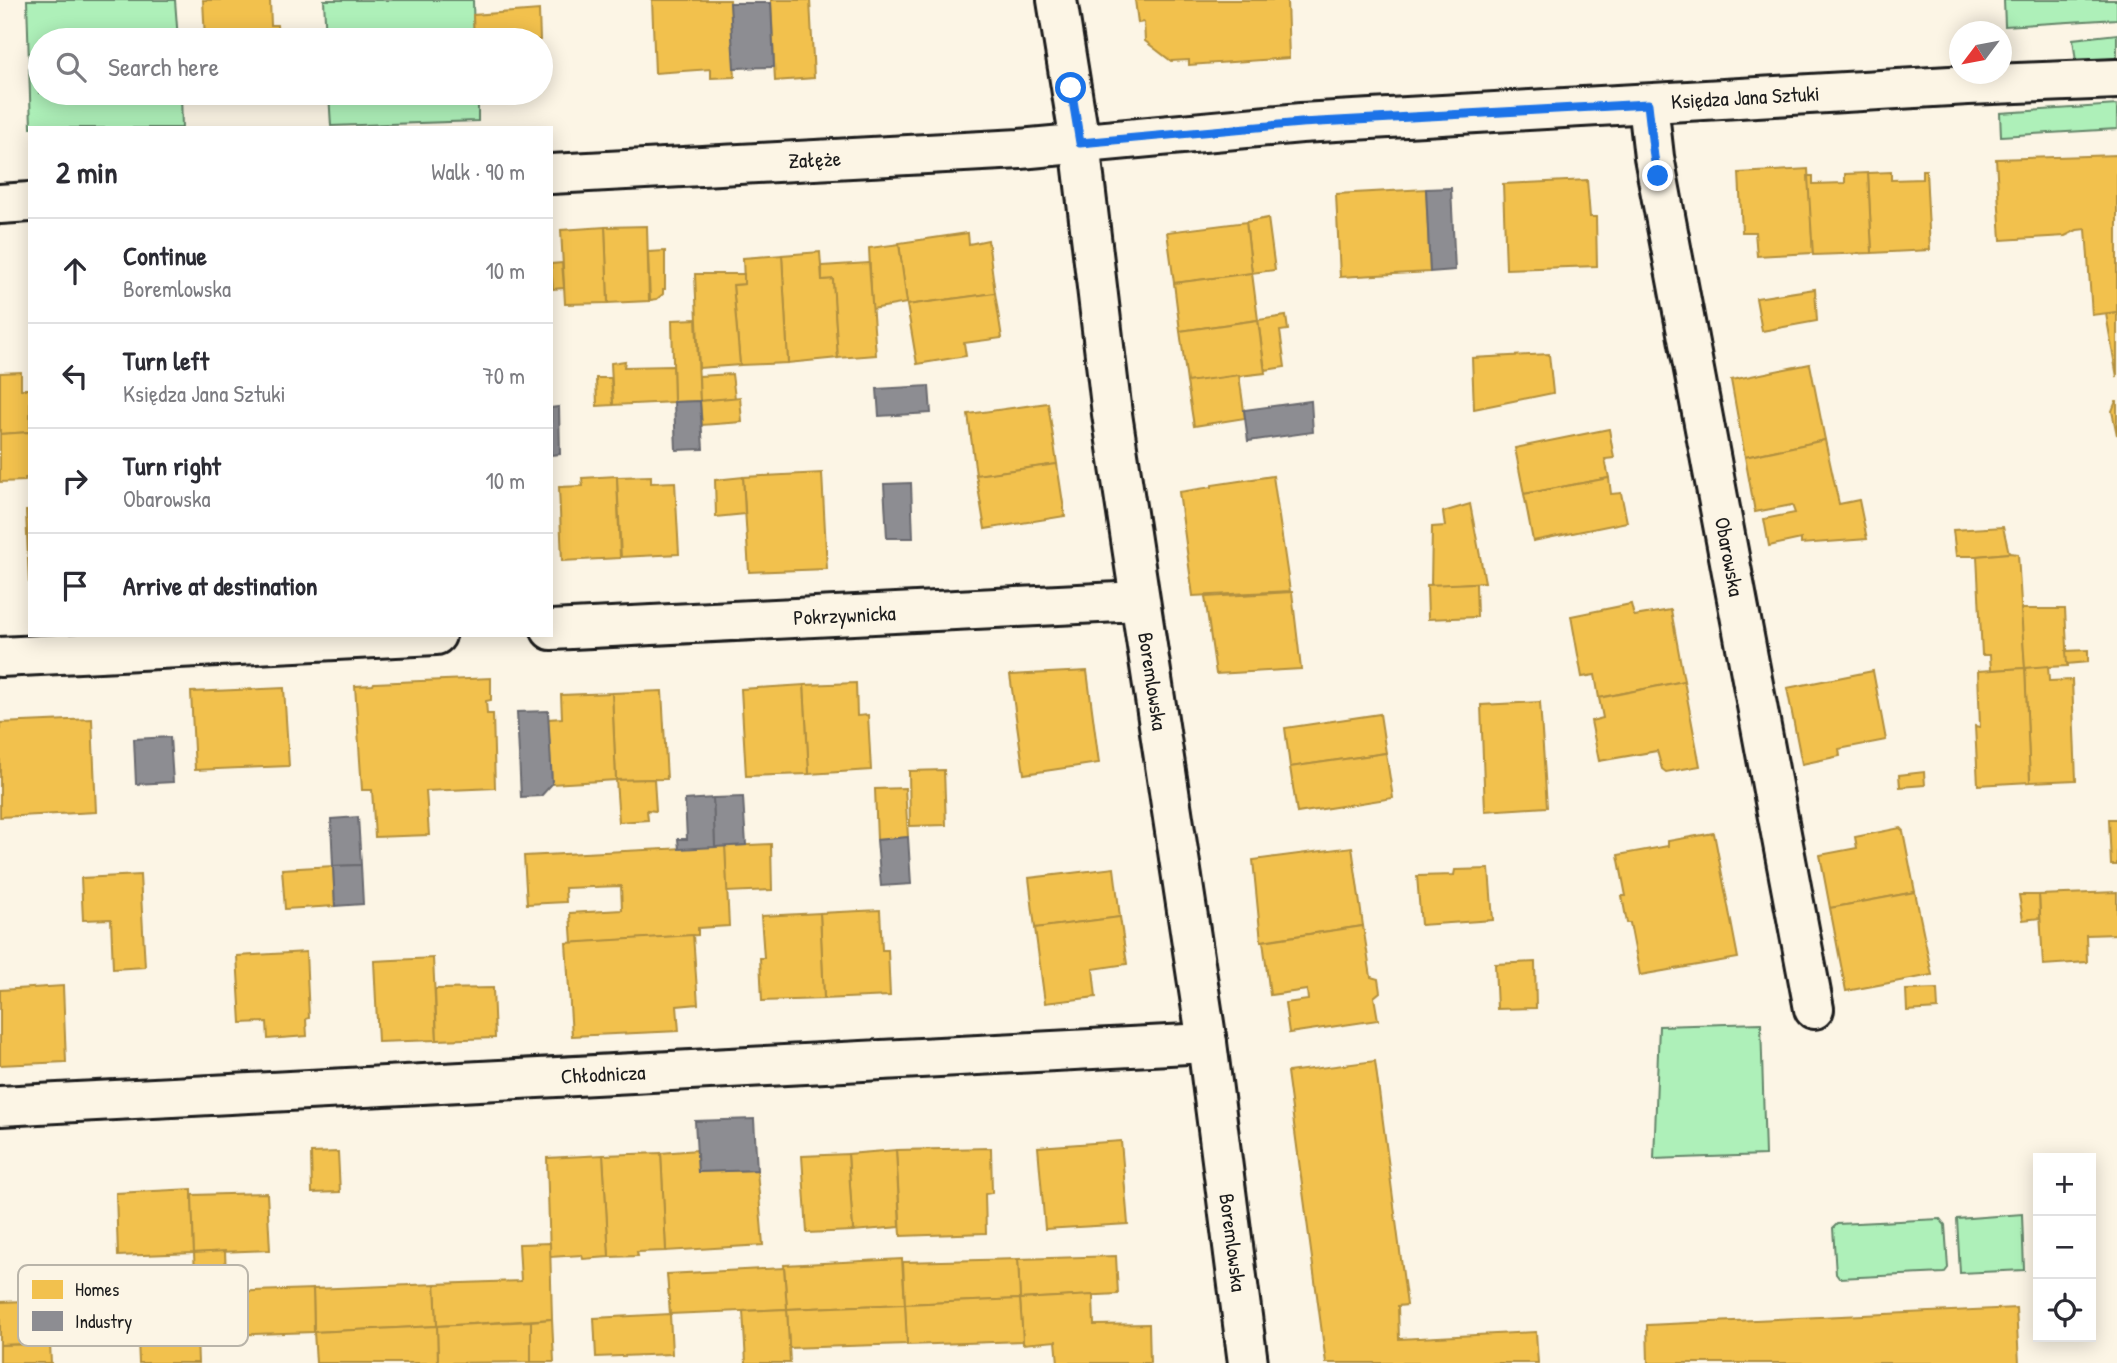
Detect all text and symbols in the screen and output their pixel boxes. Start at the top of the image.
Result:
north arrow [1949,21,2012,84]
search box [28,28,553,105]
icon: search [52,48,90,86]
text: Search here [108,49,219,84]
route start [1055,72,1086,103]
street label: Księdza Jana Sztuki [1670,78,1820,116]
street label: Załęże [788,144,842,175]
text: 2 min [56,152,118,192]
text: Walk · 90 m [431,156,525,187]
route end [1642,160,1673,191]
text: Continue [123,238,207,273]
icon: ahead [56,252,94,290]
text: 10 m [485,255,525,286]
text: Boremlowska [123,273,231,304]
text: Turn left [123,343,209,378]
icon: left [56,357,94,395]
text: 70 m [482,360,525,391]
text: Księdza Jana Sztuki [123,378,286,409]
text: Turn right [123,448,221,483]
icon: right [56,462,94,500]
text: 10 m [485,465,525,496]
text: Obarowska [123,483,210,514]
street label: Obarowska [1708,515,1751,599]
icon: arrive [56,567,94,605]
text: Arrive at destination [123,568,318,603]
street label: Pokrzywnicka [793,598,896,632]
street label: Boremlowska [1131,630,1175,732]
street label: Chłodnicza [560,1057,646,1091]
map controls [2033,1153,2096,1342]
button: + [2033,1153,2096,1216]
street label: Boremlowska [1212,1192,1254,1293]
button: − [2033,1216,2096,1279]
legend [18,1265,248,1346]
text: Homes [75,1276,119,1302]
button: locate [2033,1279,2096,1342]
text: Industry [75,1308,132,1334]

